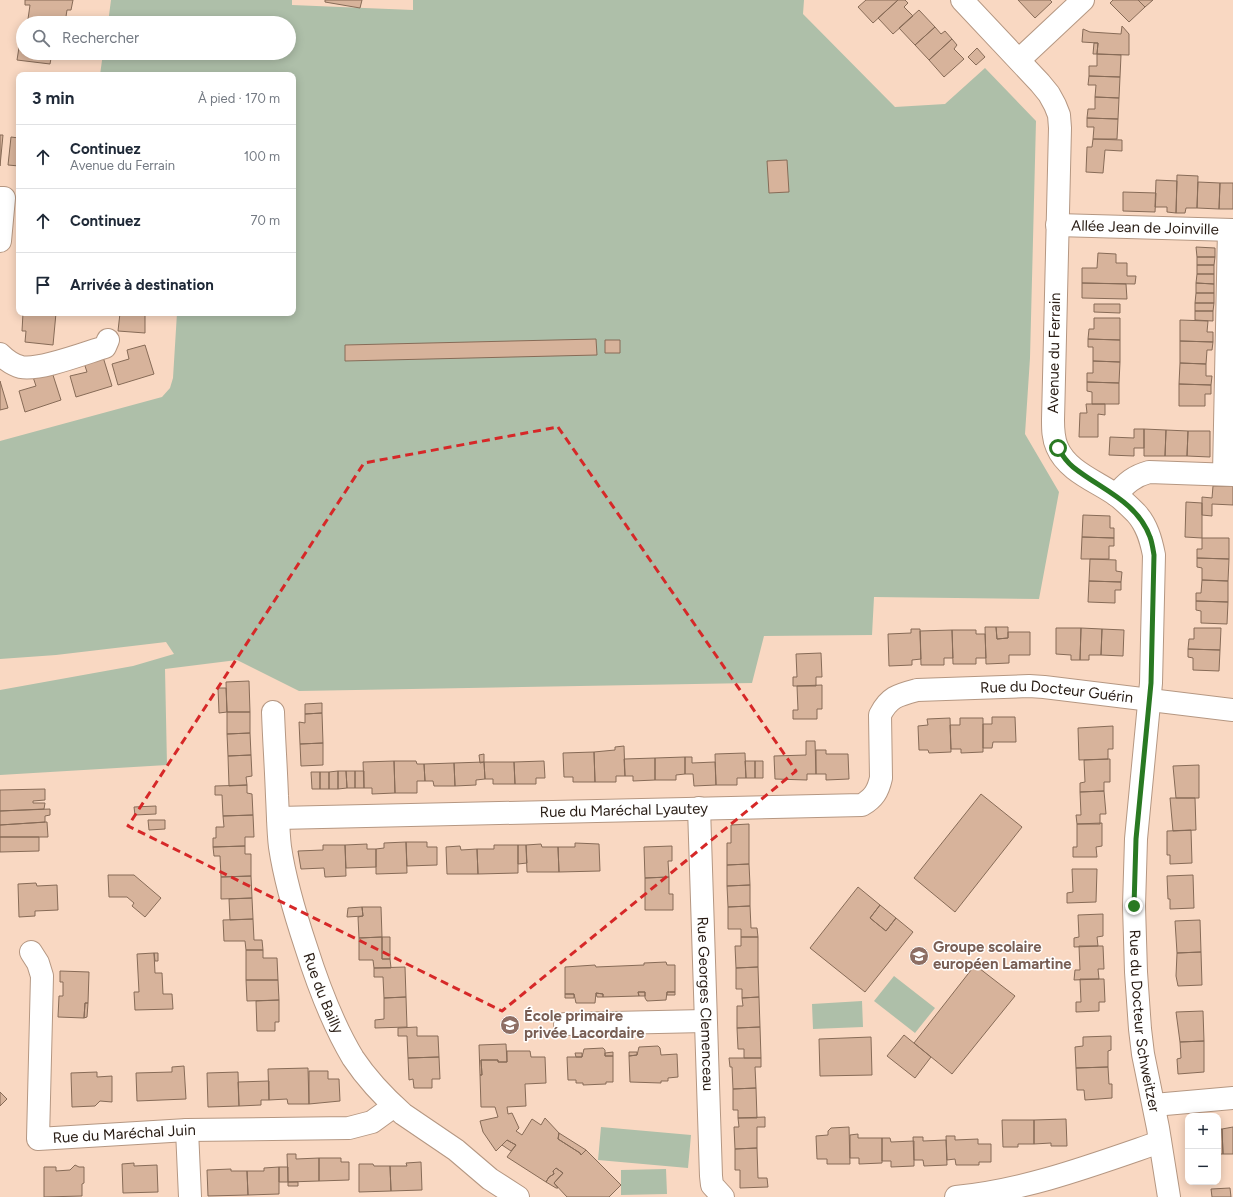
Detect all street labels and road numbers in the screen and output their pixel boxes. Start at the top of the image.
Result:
street label: Allée Jean de Joinville [1071,216,1219,239]
street label: Avenue du Ferrain [1044,292,1064,414]
street label: Rue du Docteur Guérin [980,677,1134,707]
street label: Rue du Maréchal Lyautey [540,799,708,821]
street label: Rue Georges Clemenceau [694,916,717,1092]
street label: Rue du Docteur Schweitzer [1126,929,1164,1114]
street label: Rue du Bailly [299,951,347,1037]
street label: Rue du Maréchal Juin [52,1121,196,1147]

